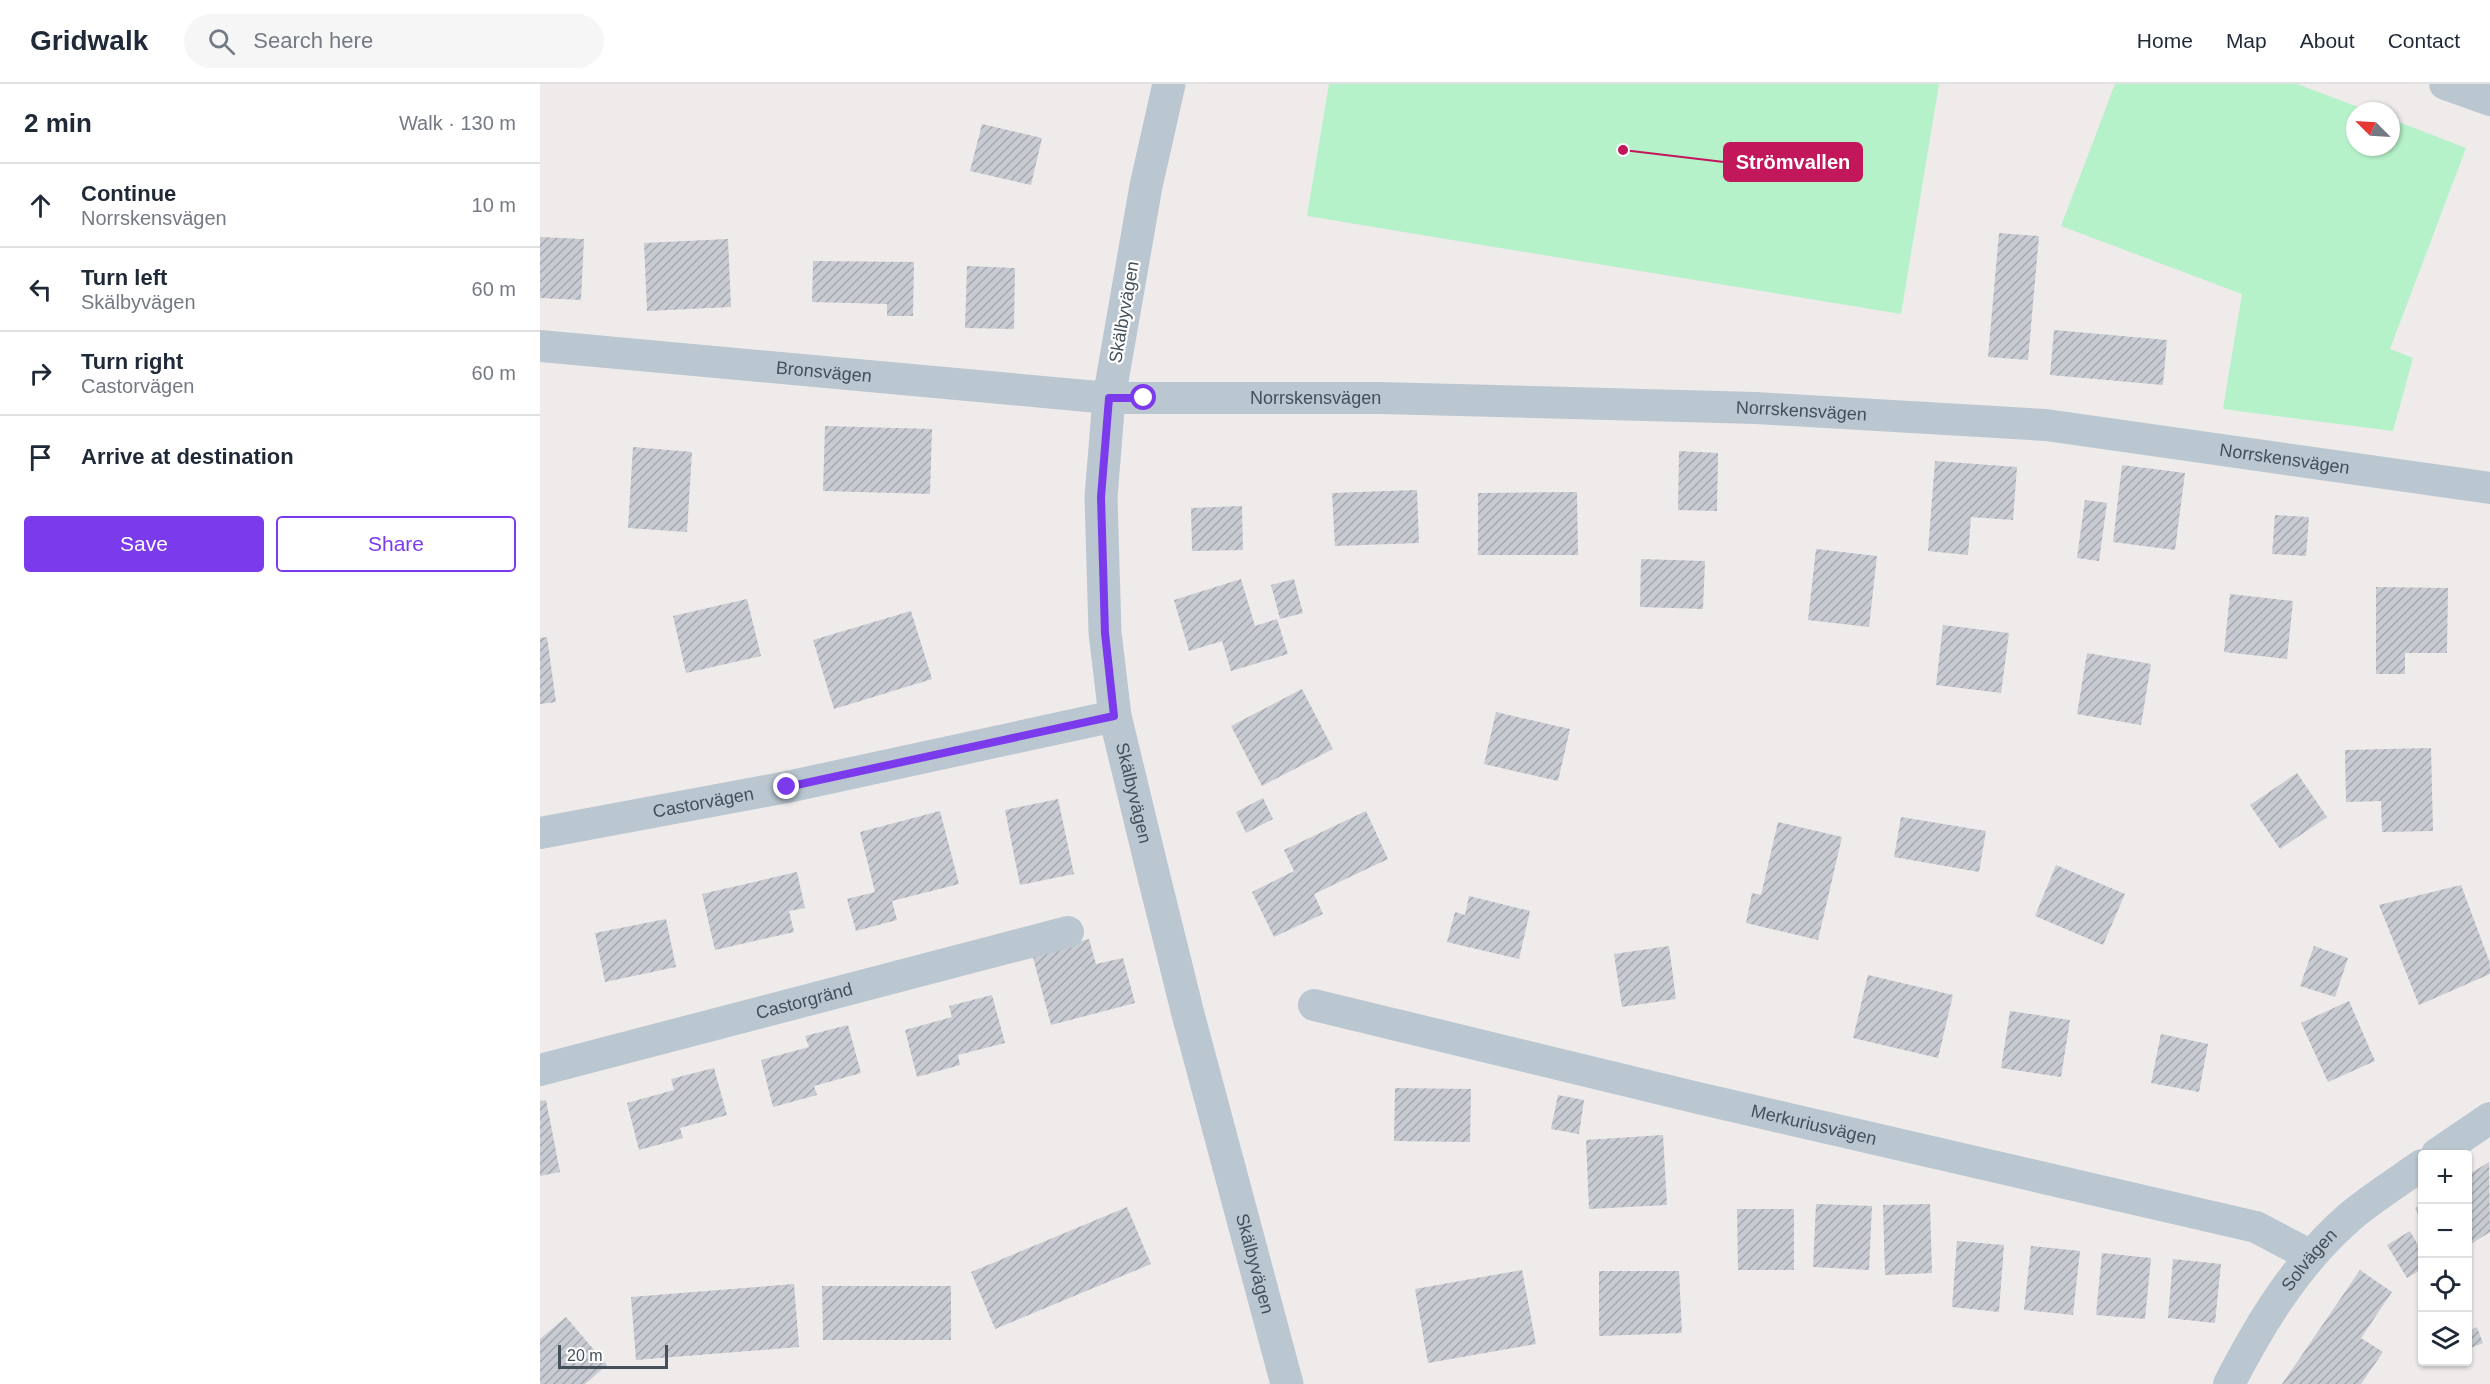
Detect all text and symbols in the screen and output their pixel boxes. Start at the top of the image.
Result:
search box [184,14,604,68]
text: Gridwalk [30,25,148,56]
icon: search [205,25,238,58]
text: Search here [253,28,373,53]
text: Home [2137,29,2193,52]
text: Map [2226,29,2267,52]
text: About [2300,29,2355,52]
text: Contact [2388,29,2460,52]
north arrow [2346,102,2400,156]
text: 2 min [24,108,92,138]
text: Walk · 130 m [399,112,516,134]
callout: Strömvallen [1724,143,1862,181]
text: Strömvallen [1736,151,1850,173]
text: Continue [81,181,176,206]
icon: ahead [24,189,57,222]
text: 10 m [472,194,516,216]
text: Norrskensvägen [81,207,227,229]
street label: Skälbyvägen [1105,260,1143,364]
text: Turn left [81,265,167,290]
icon: left [24,273,57,306]
text: 60 m [472,278,516,300]
text: Skälbyvägen [81,291,196,313]
text: Turn right [81,349,183,374]
icon: right [24,357,57,390]
street label: Bronsvägen [775,358,873,386]
text: 60 m [472,362,516,384]
text: Castorvägen [81,375,194,397]
route start [1130,384,1156,410]
street label: Norrskensvägen [1250,388,1381,408]
street label: Norrskensvägen [1736,397,1867,424]
street label: Norrskensvägen [2218,440,2351,478]
icon: arrive [24,441,57,474]
text: Arrive at destination [81,444,294,469]
button: Save [24,516,264,572]
button: Share [276,516,516,572]
street label: Skälbyvägen [1112,741,1155,845]
route end [773,773,799,799]
street label: Castorvägen [651,783,755,822]
street label: Castorgränd [754,979,855,1023]
street label: Merkuriusvägen [1749,1101,1879,1149]
map controls [2418,1150,2472,1366]
button: + [2418,1150,2472,1204]
button: − [2418,1204,2472,1258]
street label: Skälbyvägen [1232,1211,1278,1316]
street label: Solvägen [2277,1225,2341,1295]
button: locate [2418,1258,2472,1312]
button: layers [2418,1312,2472,1366]
scale bar [558,1342,668,1370]
text: 20 m [567,1347,603,1364]

